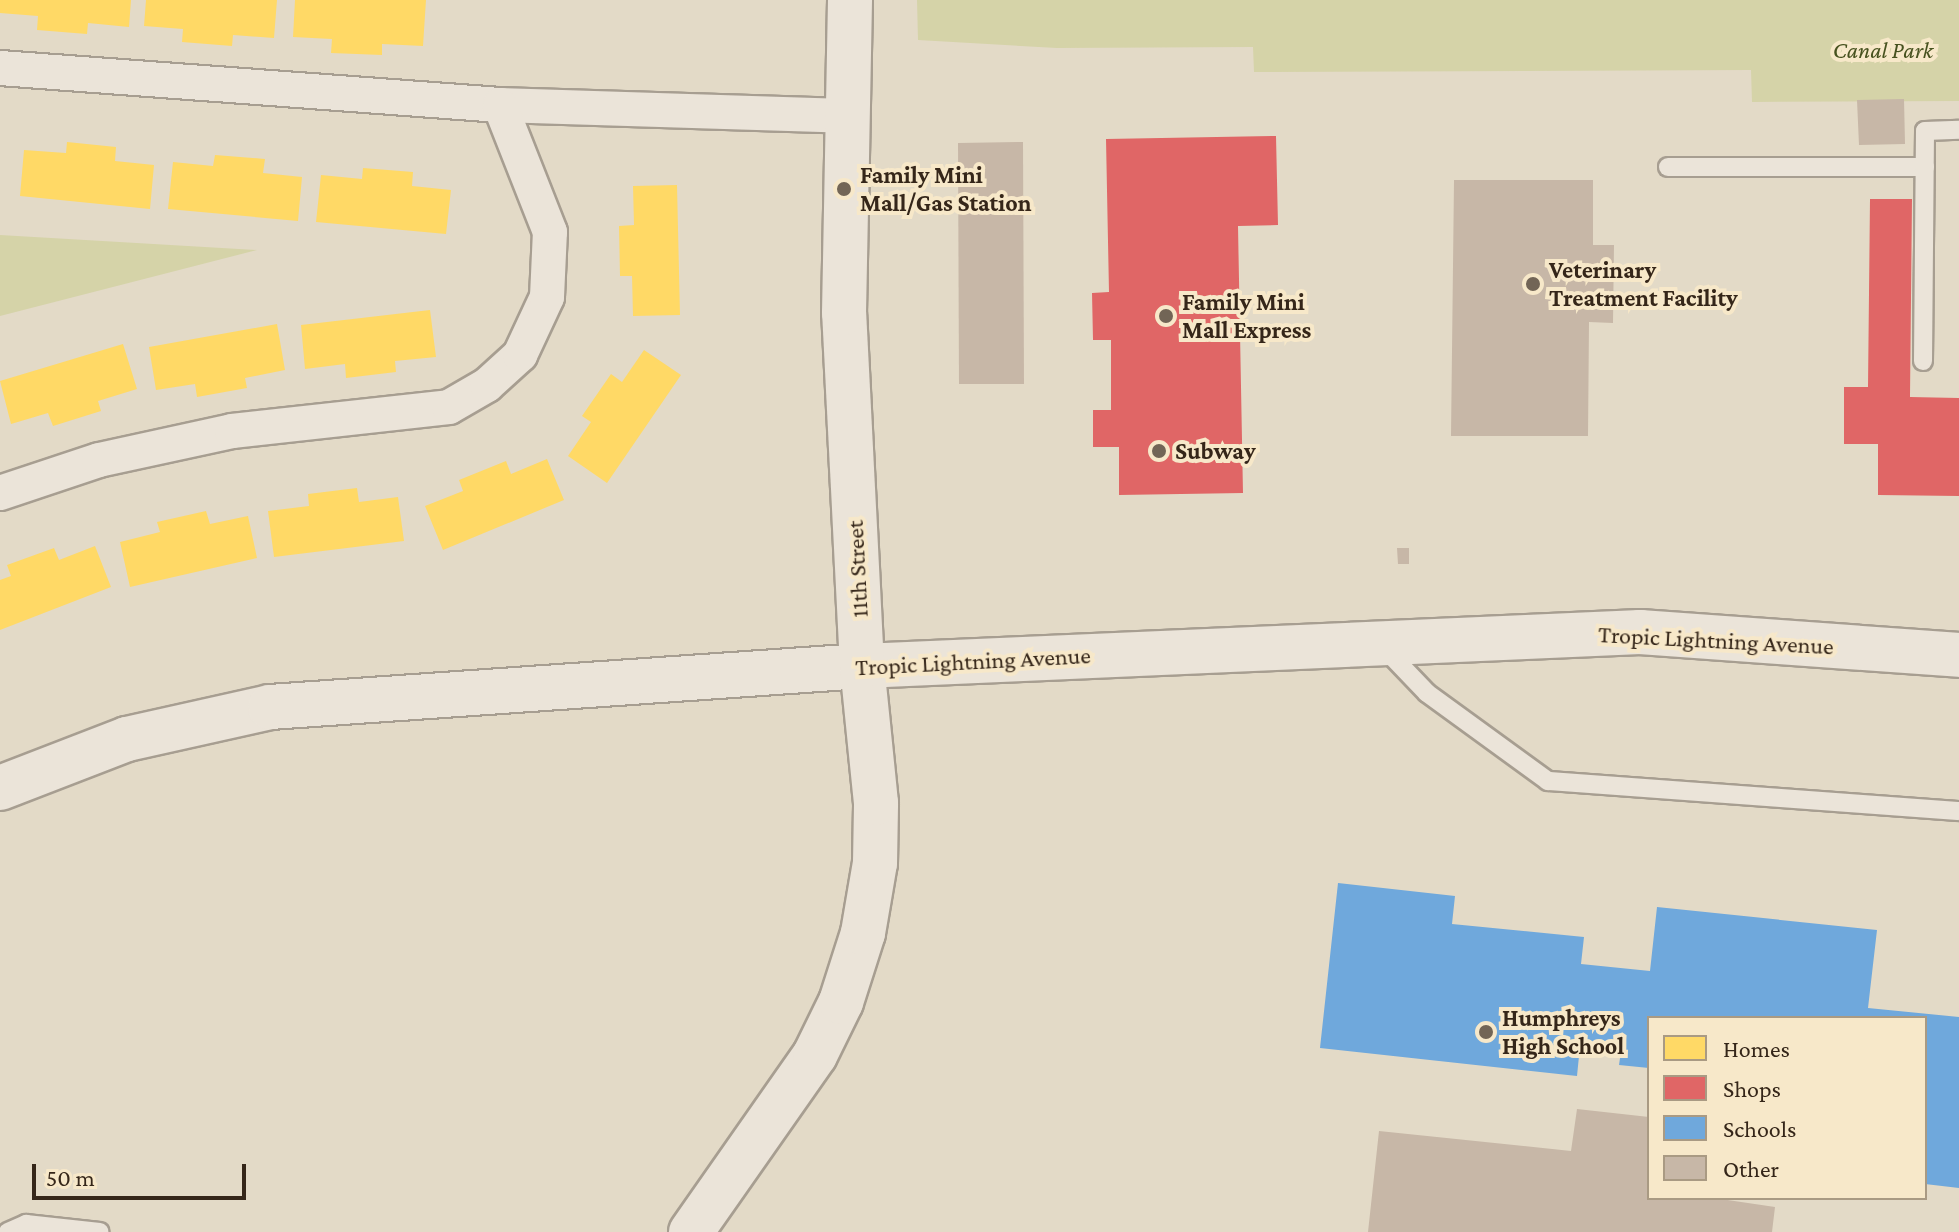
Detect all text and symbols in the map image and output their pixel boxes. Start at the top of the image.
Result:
park label: Canal Park [1833,36,1933,64]
place label: Family Mini Mall/Gas Station [860,161,1031,217]
marker: Family Mini Mall/Gas Station [835,180,853,198]
place label: Veterinary Treatment Facility [1549,256,1738,312]
marker: Veterinary Treatment Facility [1524,275,1542,293]
place label: Family Mini Mall Express [1182,288,1311,344]
marker: Family Mini Mall Express [1157,307,1175,325]
place label: Subway [1175,437,1256,465]
marker: Subway [1150,442,1168,460]
street label: 11th Street [840,520,874,618]
street label: Tropic Lightning Avenue [1597,619,1835,661]
street label: Tropic Lightning Avenue [854,640,1092,682]
place label: Humphreys High School [1502,1004,1624,1060]
legend [1647,1016,1927,1200]
marker: Humphreys High School [1477,1023,1495,1041]
text: Homes [1723,1035,1790,1062]
text: Shops [1723,1075,1781,1102]
text: Schools [1723,1115,1797,1142]
scale bar [36,1148,250,1198]
text: Other [1723,1155,1779,1182]
text: 50 m [46,1164,95,1191]

